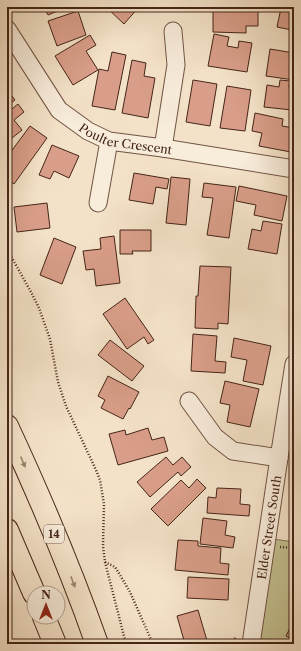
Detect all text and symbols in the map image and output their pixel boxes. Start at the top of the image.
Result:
street label: Poulter Crescent [76,120,174,157]
one-way arrow [20,456,26,467]
street label: Elder Street South [253,474,284,580]
road number: 14 [44,525,64,543]
one-way arrow [71,576,77,588]
north arrow [26,585,66,625]
text: N [41,588,51,602]

